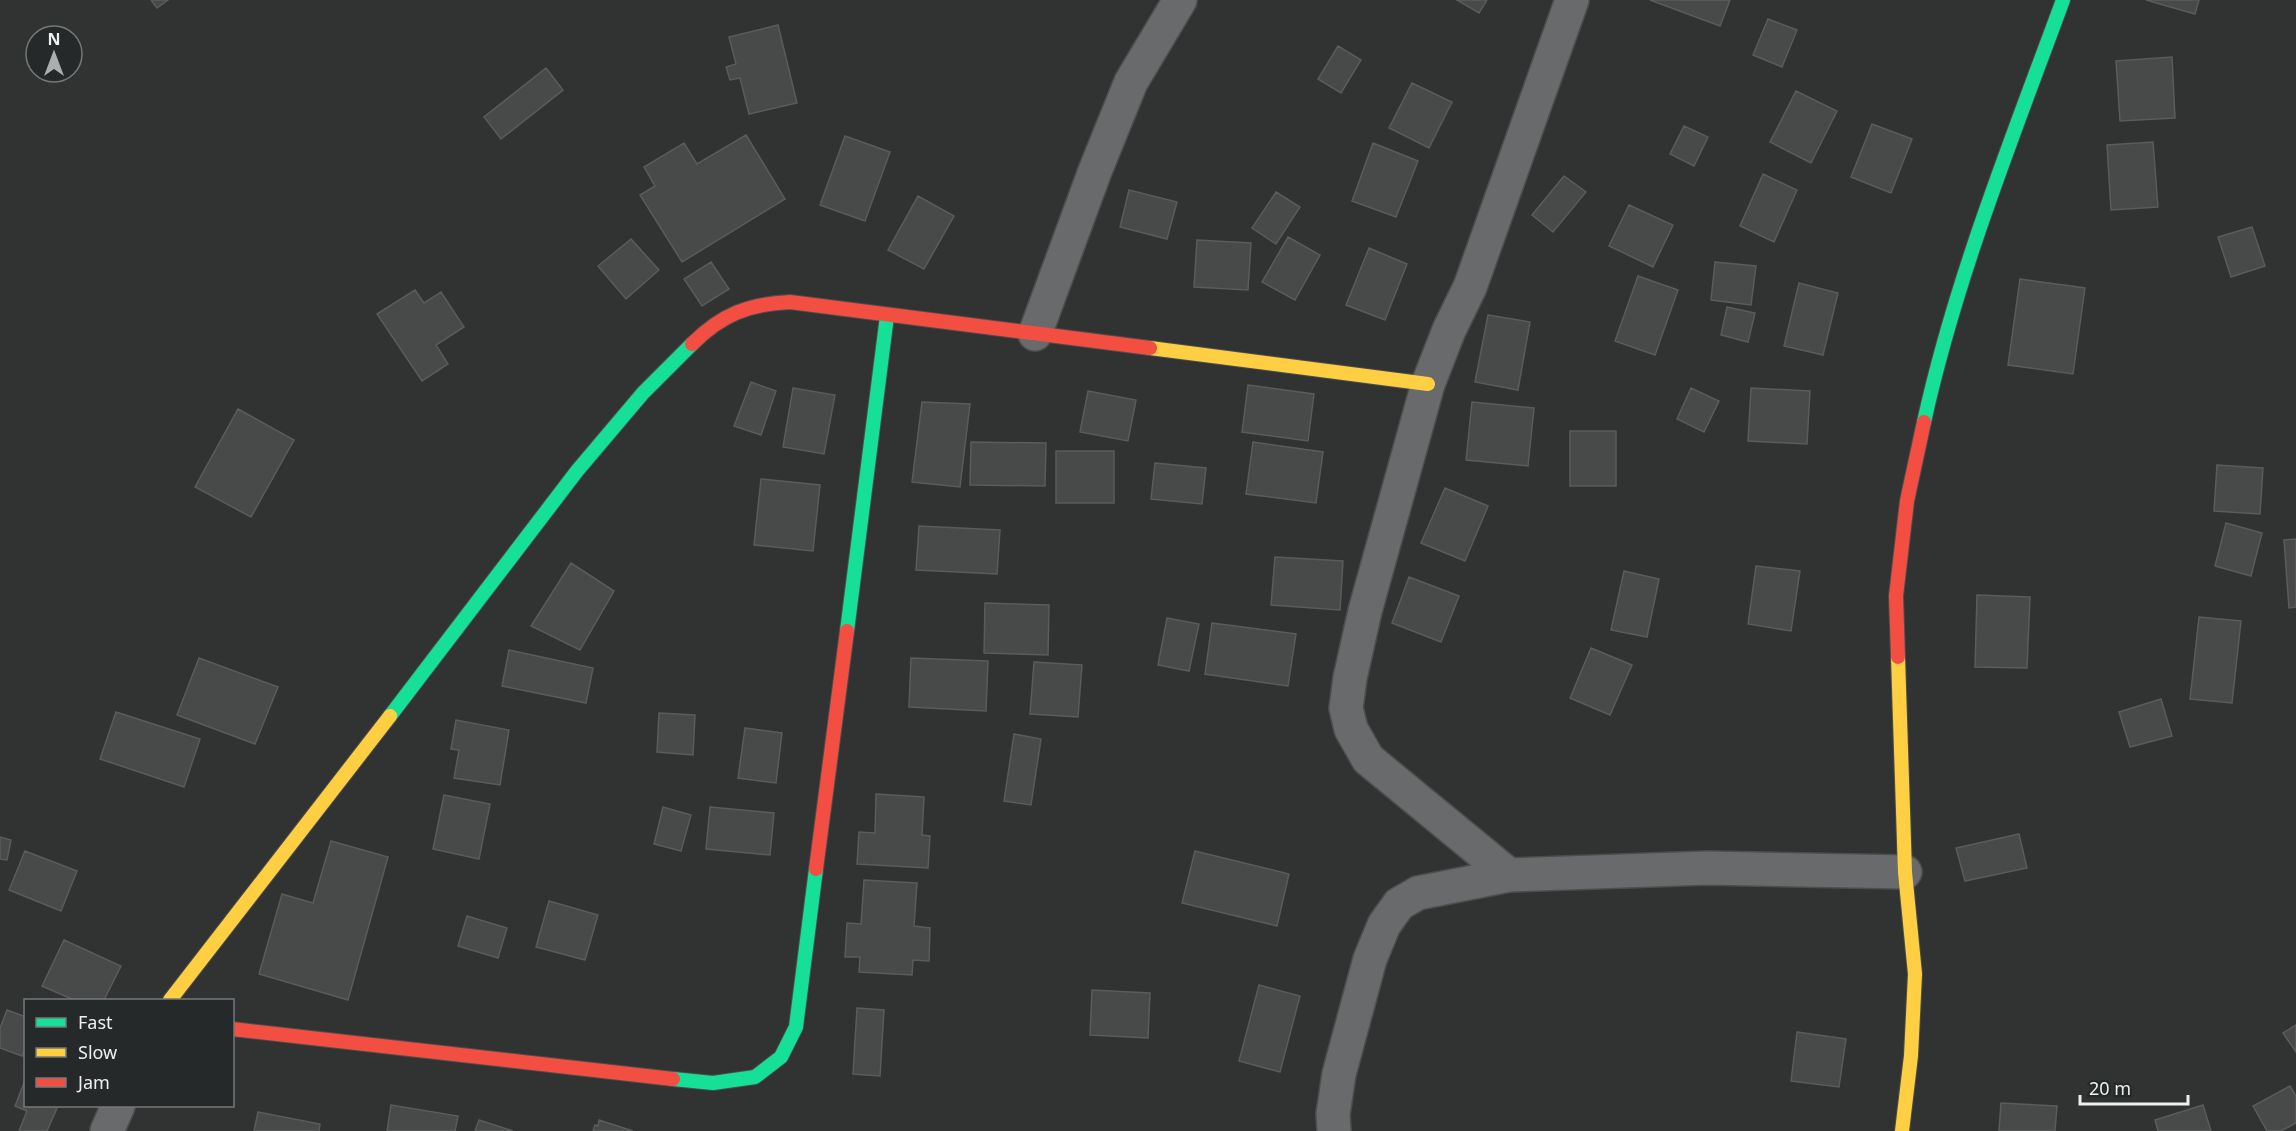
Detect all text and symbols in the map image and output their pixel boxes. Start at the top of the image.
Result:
north arrow [24,24,84,84]
text: N [47,28,61,50]
legend [24,999,234,1107]
text: Fast [78,1010,113,1034]
text: Slow [78,1040,117,1064]
scale bar [2080,1068,2188,1106]
text: Jam [76,1070,110,1094]
text: 20 m [2089,1076,2131,1100]

